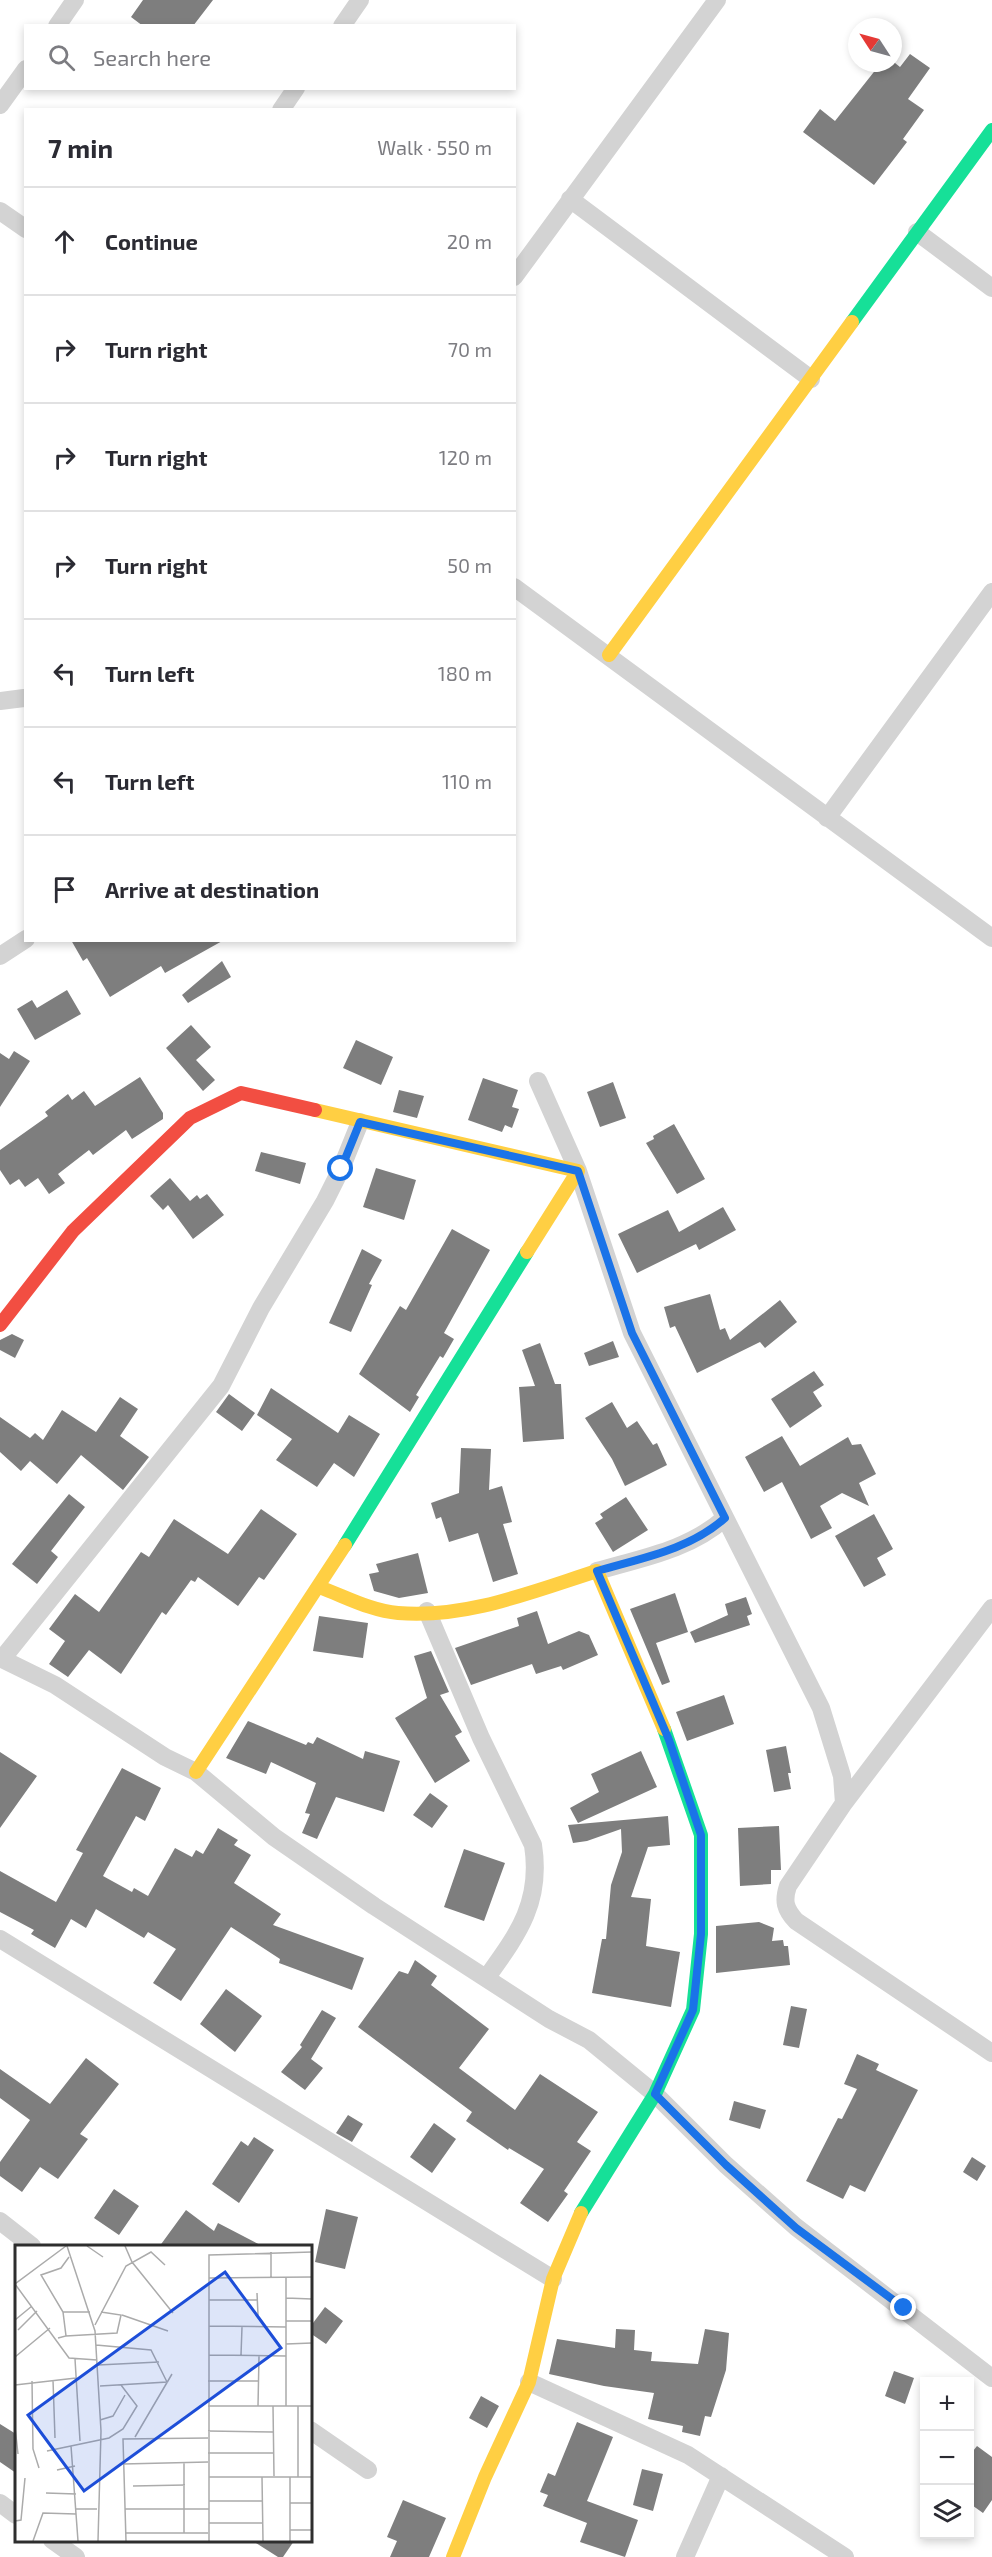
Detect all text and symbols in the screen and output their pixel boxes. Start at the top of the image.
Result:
north arrow [848,18,902,72]
search box [24,24,516,90]
icon: search [45,41,78,74]
text: Search here [93,44,211,70]
text: 7 min [48,132,113,163]
text: Walk · 550 m [377,135,492,159]
icon: ahead [48,225,81,258]
text: Continue [105,228,198,254]
text: 20 m [447,229,492,253]
icon: right [48,333,81,366]
text: Turn right [105,336,207,362]
text: 70 m [448,337,492,361]
icon: right [48,441,81,474]
text: Turn right [105,444,207,470]
text: 120 m [439,445,492,469]
icon: right [48,549,81,582]
text: Turn right [105,552,207,578]
text: 50 m [447,553,492,577]
icon: left [48,657,81,690]
text: Turn left [105,660,194,686]
text: 180 m [438,661,492,685]
icon: left [48,765,81,798]
text: Turn left [105,768,194,794]
text: 110 m [442,769,492,793]
icon: arrive [48,873,81,906]
text: Arrive at destination [105,876,319,902]
route start [327,1155,353,1181]
inset map [15,2245,312,2542]
route end [890,2294,916,2320]
map controls [920,2377,974,2539]
button: + [920,2377,974,2431]
button: − [920,2431,974,2485]
button: layers [920,2485,974,2539]

